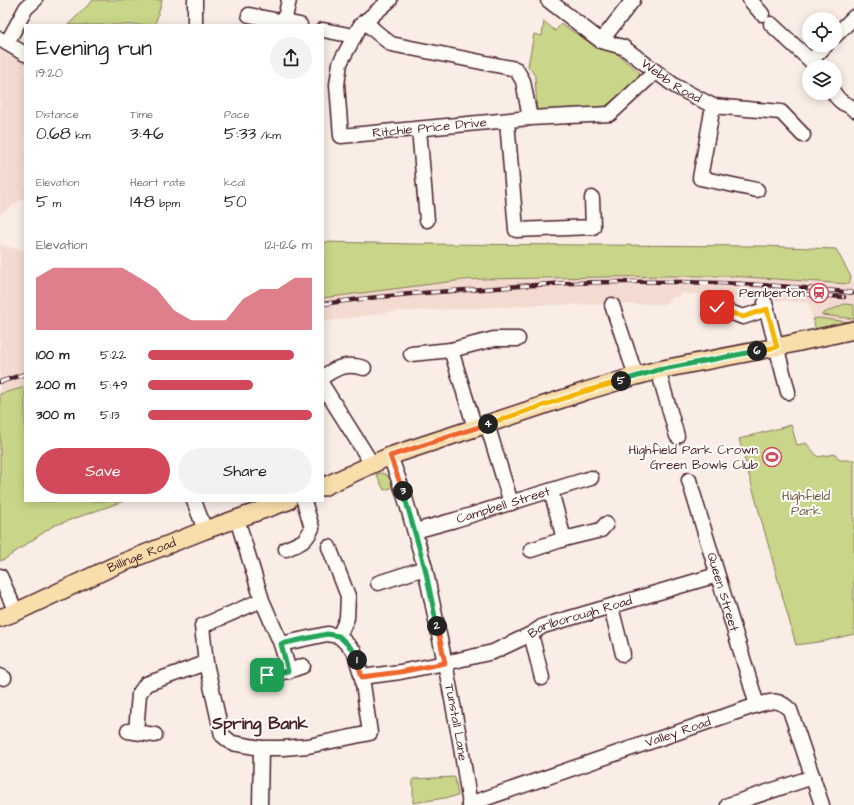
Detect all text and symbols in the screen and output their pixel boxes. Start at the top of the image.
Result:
map controls [802,12,842,100]
button: locate [802,12,842,52]
text: Evening run [36,33,152,64]
button: share [270,37,312,79]
street label: Webb Road [637,55,705,107]
button: layers [802,60,842,100]
text: 19:20 [36,64,63,82]
text: Distance [36,107,79,122]
text: Time [130,107,153,122]
text: Pace [224,107,250,122]
street label: Ritchie Price Drive [372,113,487,142]
text: 0.68 [36,122,71,146]
text: 3:46 [130,122,164,146]
text: 5:33 [224,122,256,146]
text: km [71,128,91,143]
text: /km [256,128,281,143]
text: Elevation [36,175,79,190]
text: Heart rate [130,175,185,190]
text: kcal [224,175,245,190]
text: 5 [36,190,48,214]
text: 148 [130,190,155,214]
text: 50 [224,190,247,214]
text: m [48,196,61,211]
text: bpm [155,196,180,211]
text: Elevation [36,236,87,254]
text: 121–126 m [265,236,312,254]
station icon: Pemberton [808,282,830,304]
place label: Pemberton [739,284,806,302]
pin [700,290,734,324]
icon: check [706,296,728,318]
pin: 6 [747,341,767,361]
text: 6 [754,343,760,358]
text: 100 m [36,346,69,364]
text: 5:22 [100,346,126,364]
pin: 5 [611,371,631,391]
text: 5 [617,373,625,388]
text: 200 m [36,376,75,394]
text: 5:49 [100,376,128,394]
text: 300 m [36,406,74,424]
text: 5:13 [100,406,120,424]
pin: 4 [478,414,498,434]
text: 4 [484,416,492,431]
place label: Highfield Park Crown Green Bowls Club [628,441,759,474]
sports icon: Highfield Park Crown Green Bowls Club [761,446,783,468]
button: Save [36,448,170,494]
button: Share [178,448,312,494]
pin: 3 [393,481,413,501]
street label: Campbell Street [454,482,553,528]
text: 3 [400,483,406,498]
park label: Highfield Park [782,487,831,520]
street label: Billinge Road [104,533,179,577]
street label: Queen Street [702,550,744,634]
street label: Barlborough Road [524,591,635,643]
pin: 2 [427,616,447,636]
text: 2 [434,618,440,633]
pin: 1 [347,650,367,670]
text: 1 [356,652,358,667]
pin [250,658,284,692]
icon: arrive [256,664,278,686]
street label: Tunstall Lane [440,682,472,762]
district label: Spring Bank [211,712,309,737]
street label: Valley Road [643,712,713,752]

